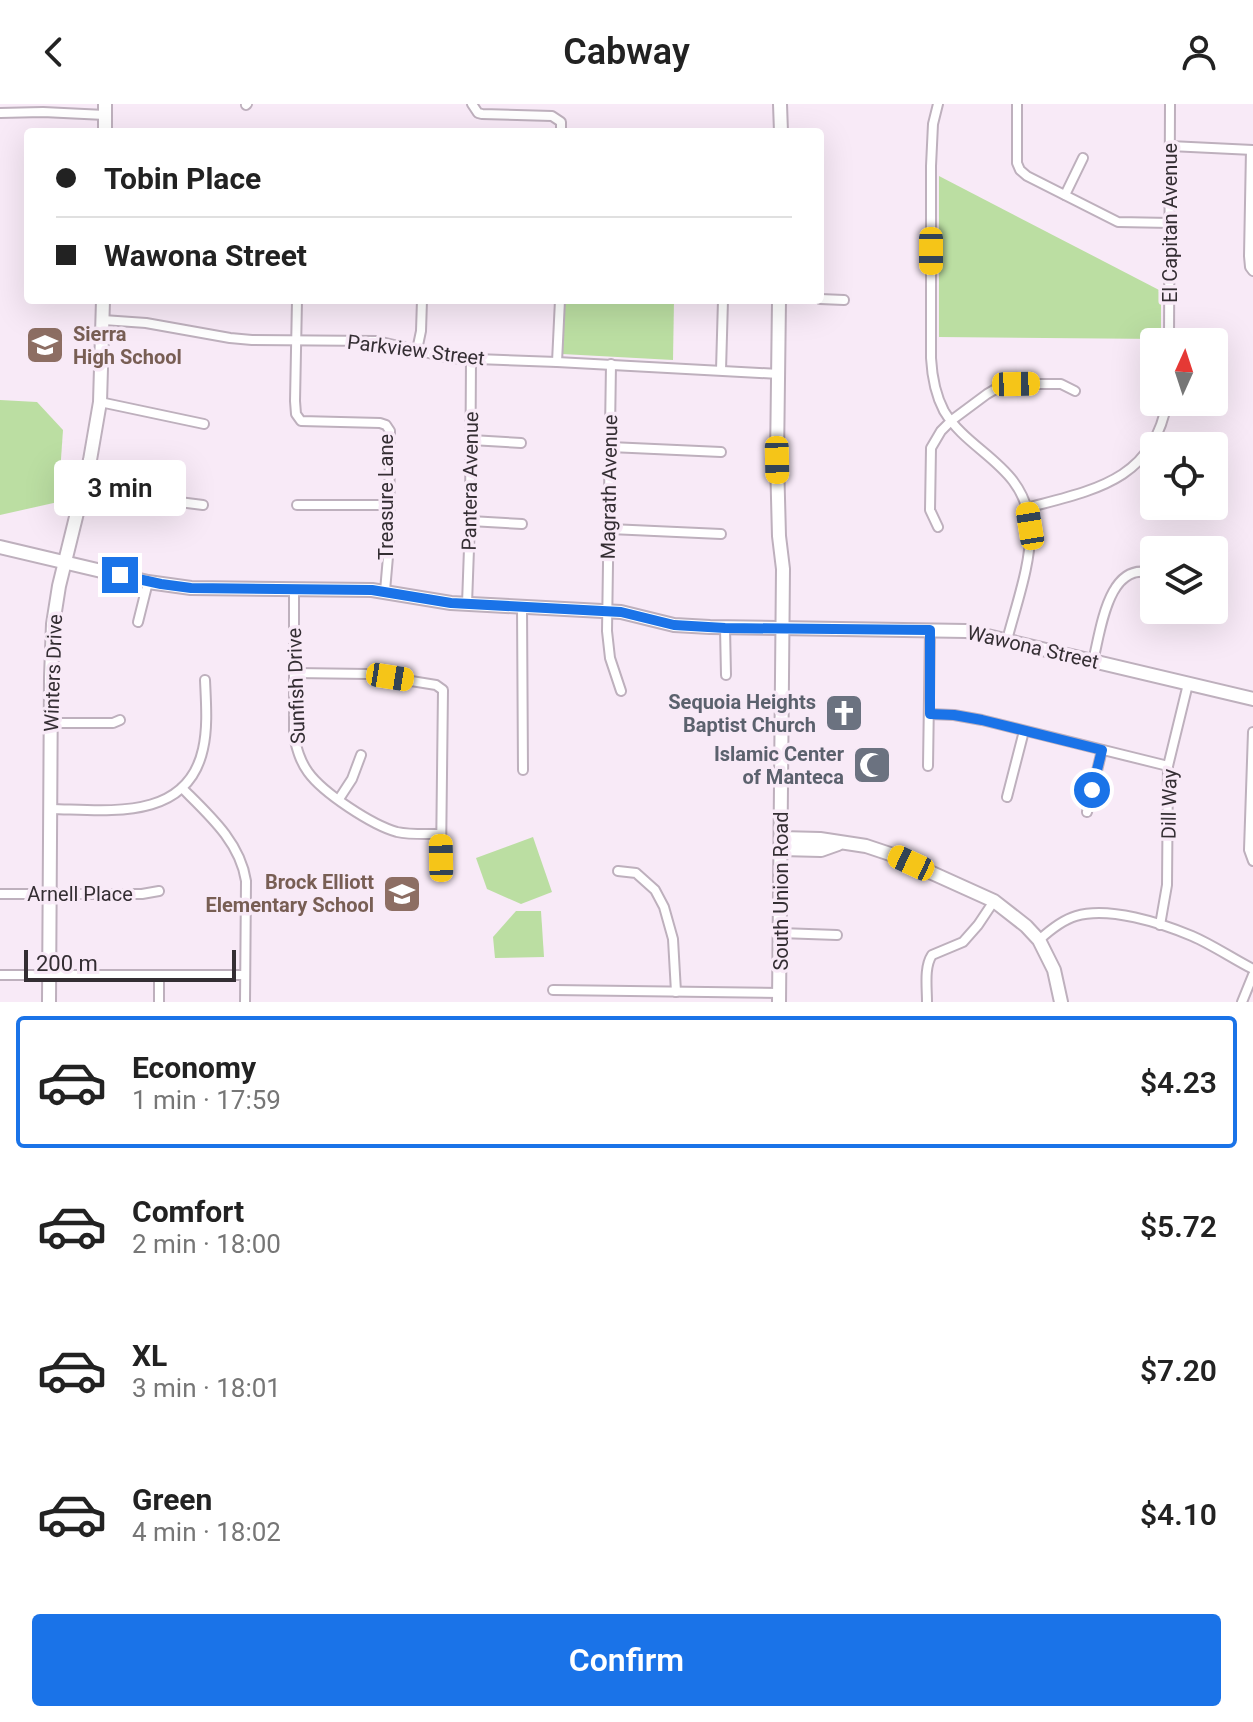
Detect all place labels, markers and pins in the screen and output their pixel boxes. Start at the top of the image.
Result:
place label: Sierra High School [73,322,182,369]
school or university icon: Sierra High School [24,324,66,366]
place label: Sequoia Heights Baptist Church [668,690,816,737]
church icon: Sequoia Heights Baptist Church [823,692,865,734]
place label: Islamic Center of Manteca [714,742,845,789]
mosque icon: Islamic Center of Manteca [851,744,893,786]
place label: Brock Elliott Elementary School [206,870,374,917]
school or university icon: Brock Elliott Elementary School [381,873,423,915]

